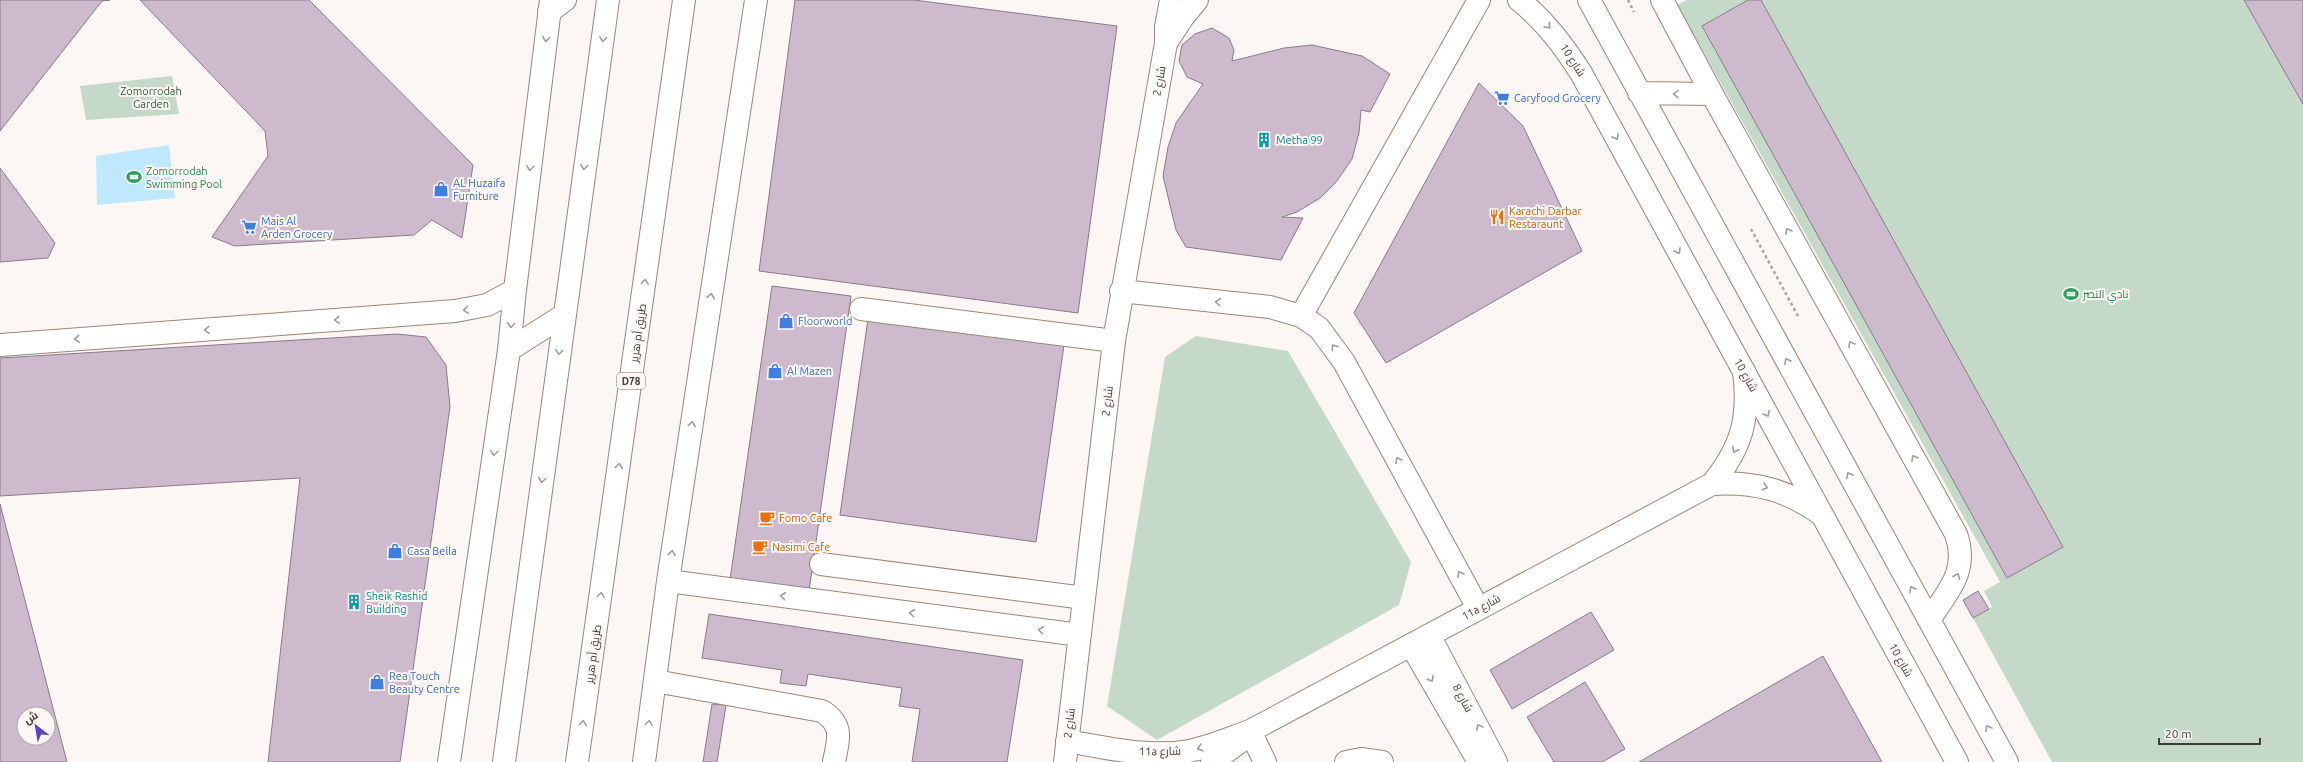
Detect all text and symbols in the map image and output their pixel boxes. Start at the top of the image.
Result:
one-way arrow [1543,22,1550,29]
one-way arrow [542,36,551,42]
one-way arrow [598,36,607,42]
street label: شارع 10 [1556,42,1588,80]
street label: شارع 2 [1150,65,1169,97]
park label: Zomorrodah Garden [120,85,182,110]
supermarket icon: Caryfood Grocery [1493,89,1511,107]
one-way arrow [1673,90,1679,98]
place label: Caryfood Grocery [1514,92,1602,104]
building icon: Metha 99 [1255,131,1273,149]
one-way arrow [1611,132,1619,140]
place label: Metha 99 [1276,134,1323,146]
one-way arrow [580,164,589,170]
place label: Zomorrodah Swimming Pool [146,165,222,190]
one-way arrow [526,165,535,171]
sports icon: Zomorrodah Swimming Pool [125,168,143,186]
place label: AL Huzaifa Furniture [453,177,505,202]
shop icon: AL Huzaifa Furniture [432,180,450,198]
place label: Karachi Darbar Restaraunt [1509,205,1582,230]
restaurant icon: Karachi Darbar Restaraunt [1488,208,1506,226]
place label: Mais Al Arden Grocery [261,215,333,240]
supermarket icon: Mais Al Arden Grocery [240,218,258,236]
one-way arrow [1785,228,1792,235]
one-way arrow [1674,247,1681,254]
one-way arrow [640,279,649,285]
sports icon: نادي النصر [2062,285,2080,303]
place label: نادي النصر [2082,288,2128,303]
one-way arrow [706,293,715,299]
one-way arrow [1215,297,1221,306]
street label: طريق أم هرير [627,303,650,364]
one-way arrow [463,305,469,314]
shop icon: Floorworld [777,312,795,330]
one-way arrow [334,315,340,324]
place label: Floorworld [798,315,852,327]
one-way arrow [507,322,516,328]
one-way arrow [204,325,210,334]
one-way arrow [74,335,80,344]
one-way arrow [1848,341,1855,349]
one-way arrow [1332,344,1339,351]
one-way arrow [555,349,564,355]
street label: شارع 10 [1730,356,1760,395]
one-way arrow [1784,358,1791,366]
shop icon: Al Mazen [766,362,784,380]
place label: Al Mazen [787,365,832,377]
road number: D78 [617,373,645,389]
street label: شارع 2 [1099,385,1117,417]
one-way arrow [1762,410,1770,417]
one-way arrow [687,421,696,427]
one-way arrow [1732,446,1740,454]
one-way arrow [490,450,499,456]
one-way arrow [1911,455,1918,462]
one-way arrow [1395,457,1402,464]
one-way arrow [614,463,623,469]
one-way arrow [1847,472,1854,480]
one-way arrow [538,477,547,484]
one-way arrow [1761,482,1768,490]
cafe icon: Fomo Cafe [758,509,776,527]
place label: Fomo Cafe [779,512,832,524]
cafe icon: Nasimi Cafe [751,538,769,556]
place label: Nasimi Cafe [772,541,830,553]
shop icon: Casa Bella [386,542,404,560]
place label: Casa Bella [407,545,457,557]
one-way arrow [667,550,676,556]
one-way arrow [1457,571,1464,578]
one-way arrow [1952,572,1960,579]
one-way arrow [1909,586,1916,593]
place label: Sheik Rashid Building [366,590,428,615]
one-way arrow [596,592,605,598]
one-way arrow [780,592,787,601]
street label: 11a شارع [1460,592,1503,624]
building icon: Sheik Rashid Building [345,593,363,611]
one-way arrow [909,609,915,618]
street label: طريق أم هرير [582,624,605,685]
one-way arrow [1038,626,1044,635]
street label: شارع 10 [1885,641,1915,680]
place label: Rea Touch Beauty Centre [389,670,460,695]
shop icon: Rea Touch Beauty Centre [368,673,386,691]
one-way arrow [1426,675,1433,682]
street label: شارع 8 [1449,682,1475,715]
north arrow [16,706,56,746]
street label: شارع 2 [1061,707,1079,739]
text: ش [22,709,41,727]
one-way arrow [578,720,587,726]
one-way arrow [644,720,653,726]
scale bar [2159,720,2260,746]
one-way arrow [1476,724,1483,731]
one-way arrow [1985,725,1993,732]
text: 20 m [2165,727,2192,740]
one-way arrow [1196,743,1203,752]
street label: 11a شارع [1139,745,1181,759]

